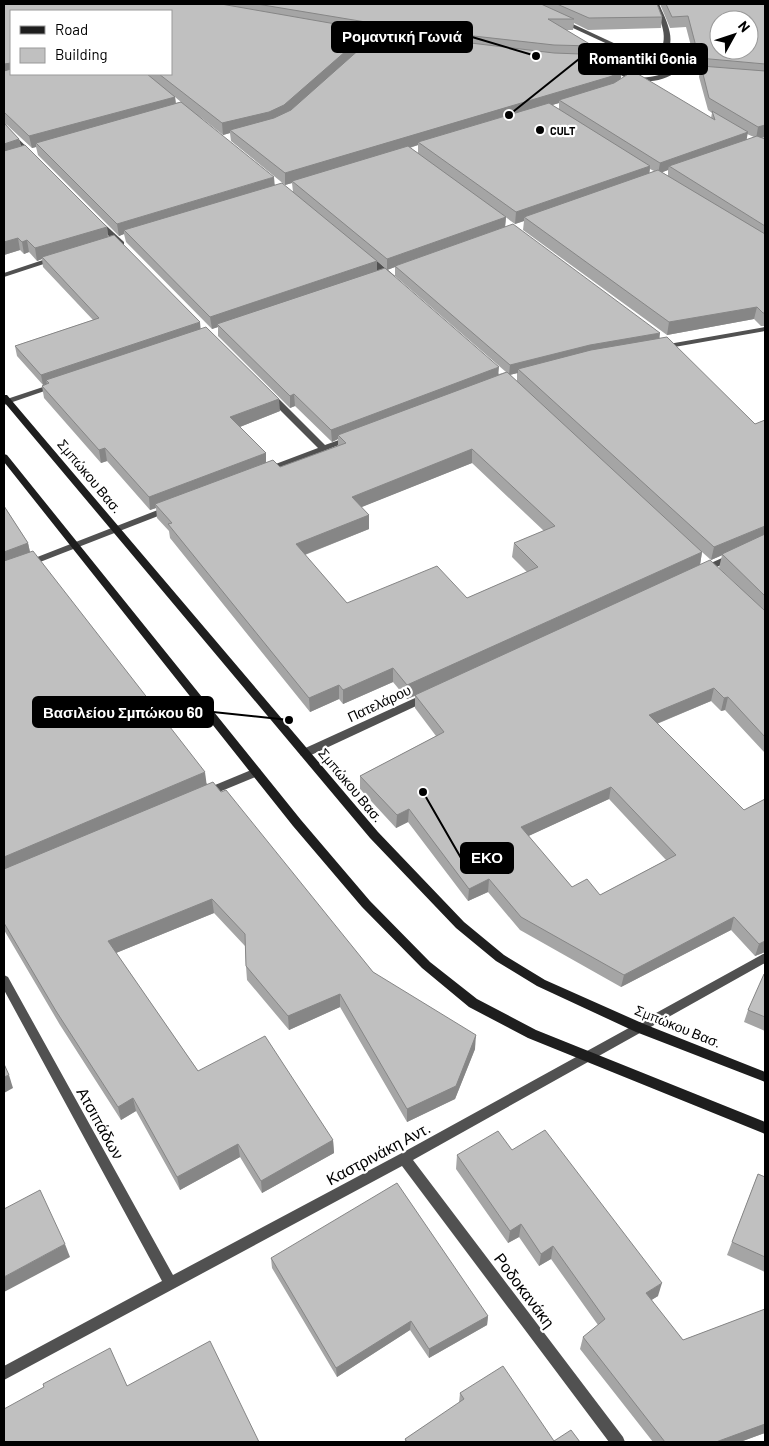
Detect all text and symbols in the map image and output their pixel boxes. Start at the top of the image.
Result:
legend [10,10,172,75]
north arrow [709,10,759,60]
text: N [735,17,754,35]
text: Road [55,20,88,38]
callout: Ρομαντική Γωνιά [332,22,472,52]
text: Ρομαντική Γωνιά [342,27,463,45]
callout: Romantiki Gonia [579,44,707,74]
text: Building [55,45,108,63]
text: Romantiki Gonia [589,49,697,67]
marker: CULT [534,124,546,136]
place label: CULT [550,124,576,137]
street label: Σμπώκου Βασ. [54,436,126,516]
street label: Πατελάρου [344,681,414,725]
callout: Βασιλείου Σμπώκου 60 [33,697,213,727]
text: Βασιλείου Σμπώκου 60 [43,703,203,721]
street label: Σμπώκου Βασ. [315,745,387,825]
callout: ΕΚΟ [461,843,513,873]
text: ΕΚΟ [471,848,503,866]
street label: Σμπώκου Βασ. [632,1001,724,1051]
street label: Ατσιπάδων [73,1084,129,1162]
street label: Καστρινάκη Αντ. [323,1118,433,1188]
street label: Ροδοκανάκη [491,1249,559,1331]

